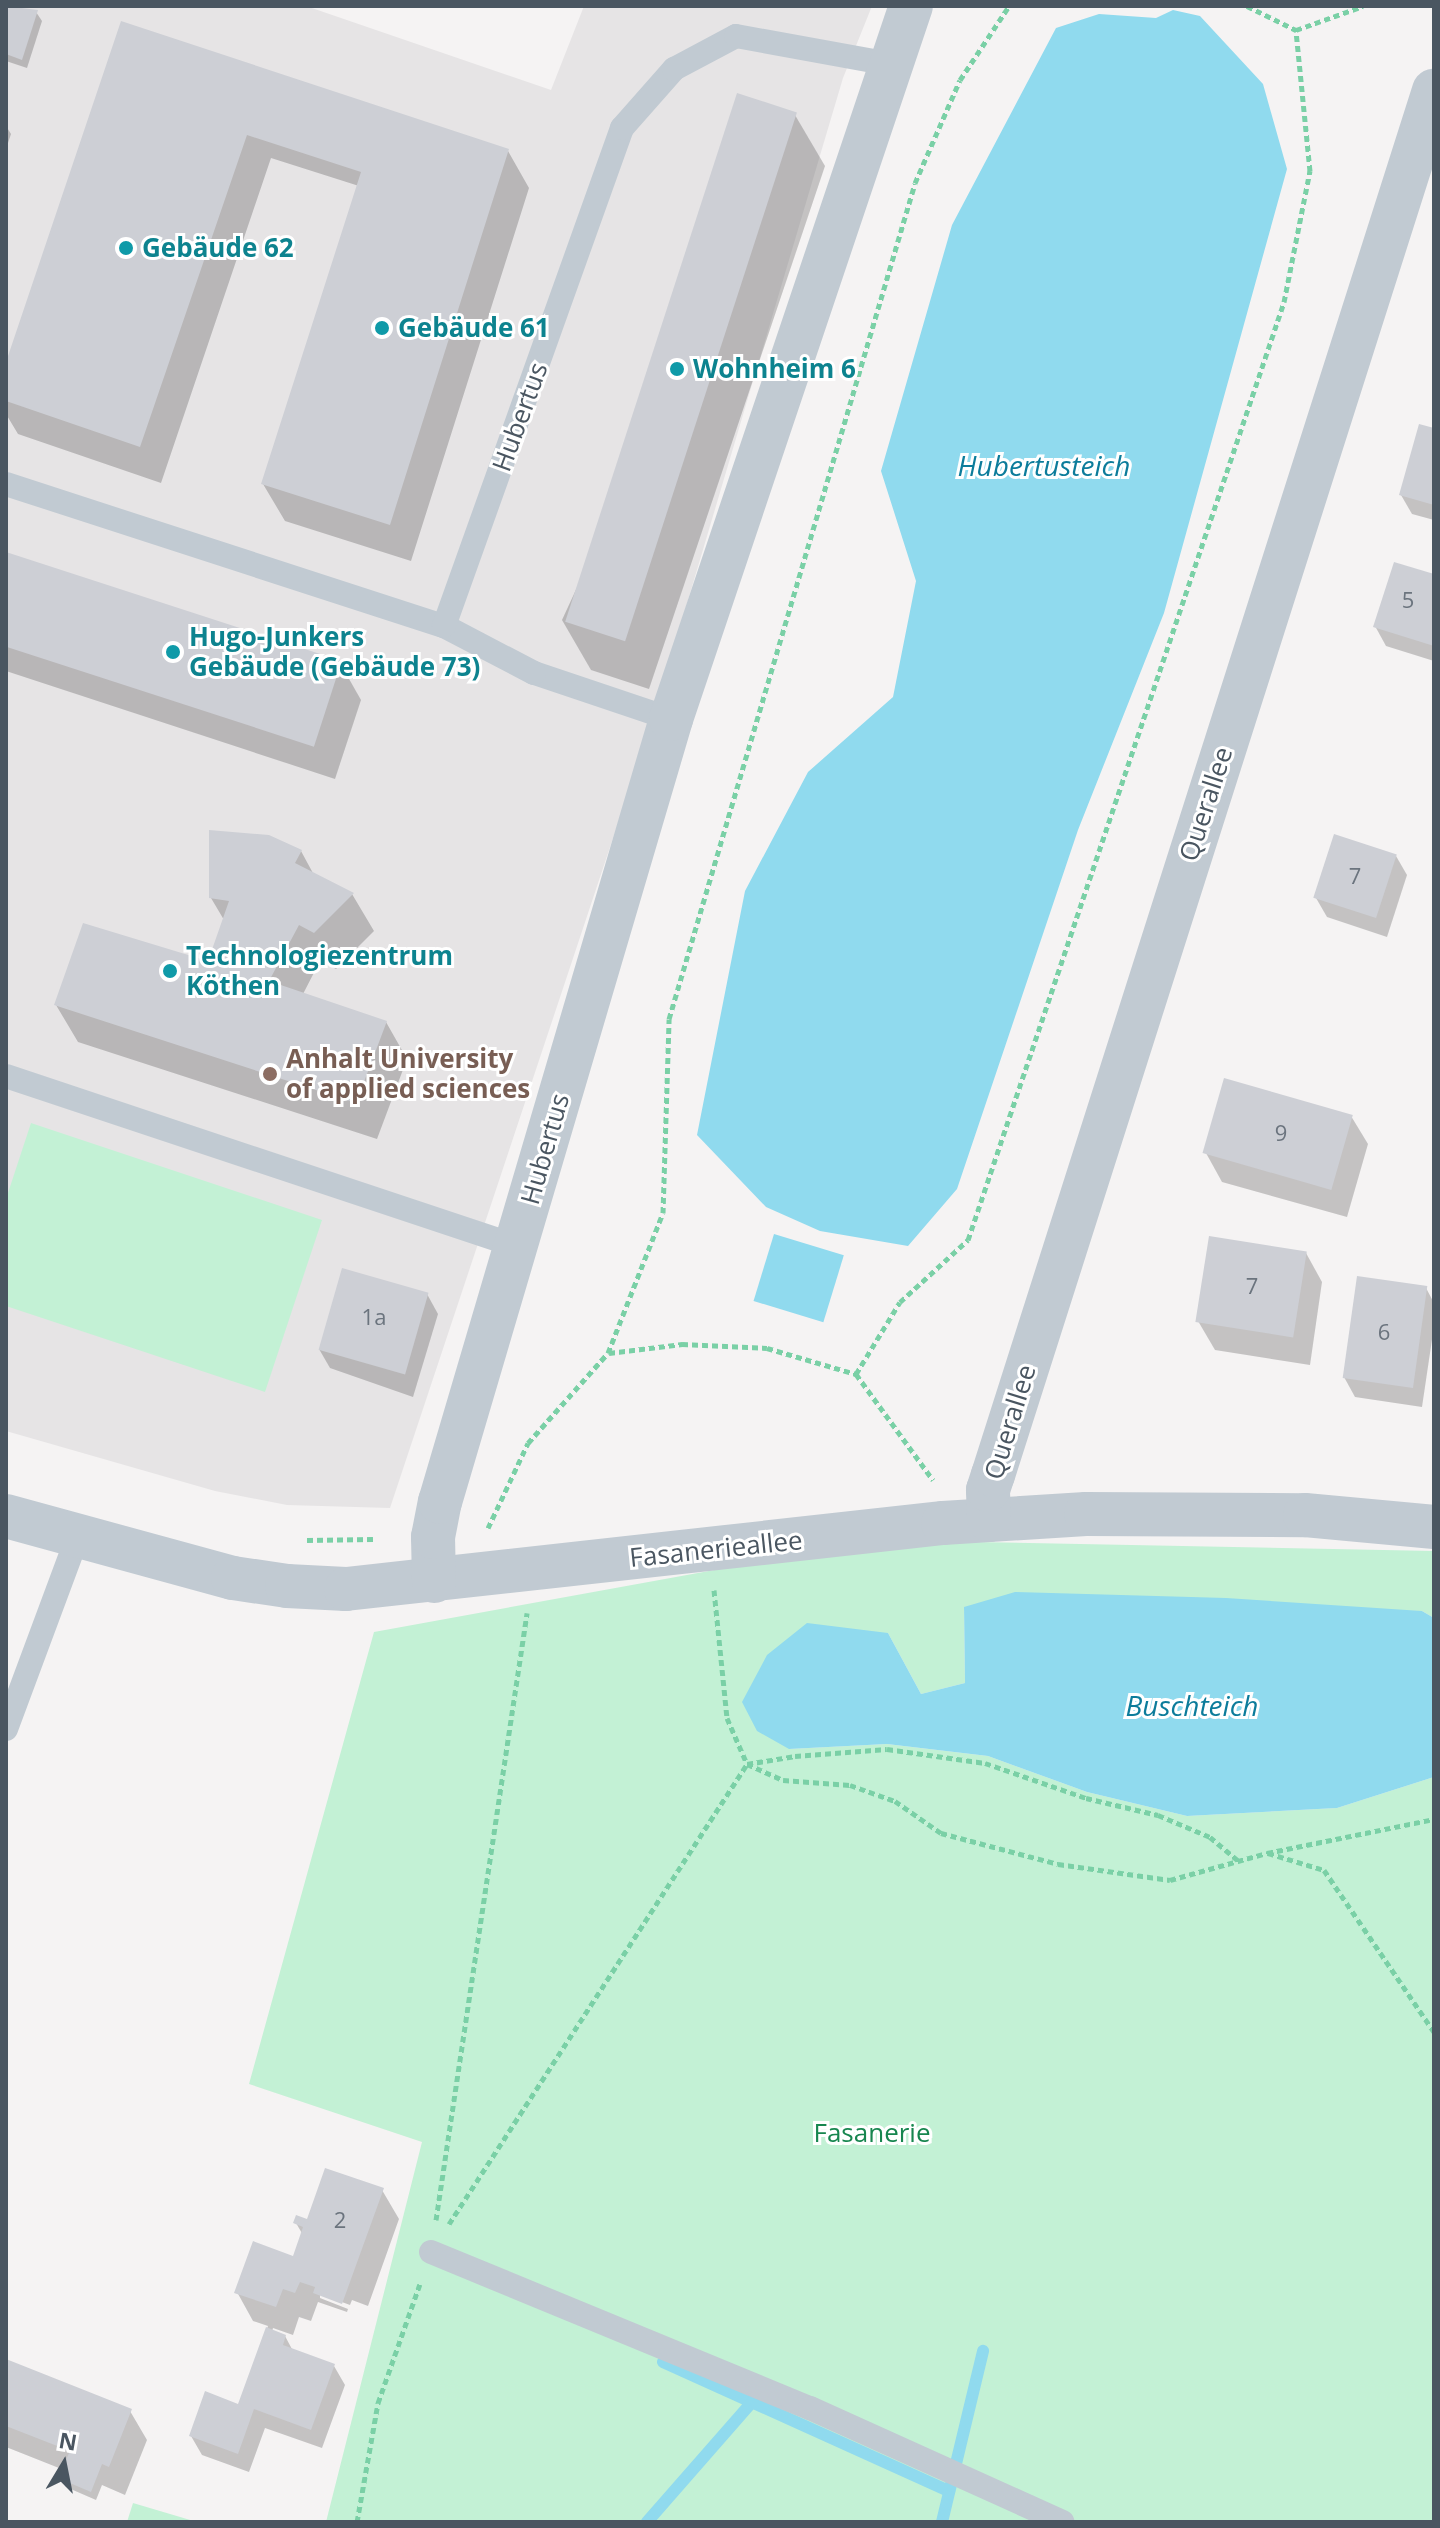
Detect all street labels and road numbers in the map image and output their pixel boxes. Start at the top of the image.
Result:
street label: Hubertus [486,358,554,476]
street label: Querallee [1173,743,1239,865]
street label: Hubertus [514,1090,576,1208]
street label: Querallee [978,1361,1042,1483]
street label: Fasanerieallee [628,1524,804,1574]

